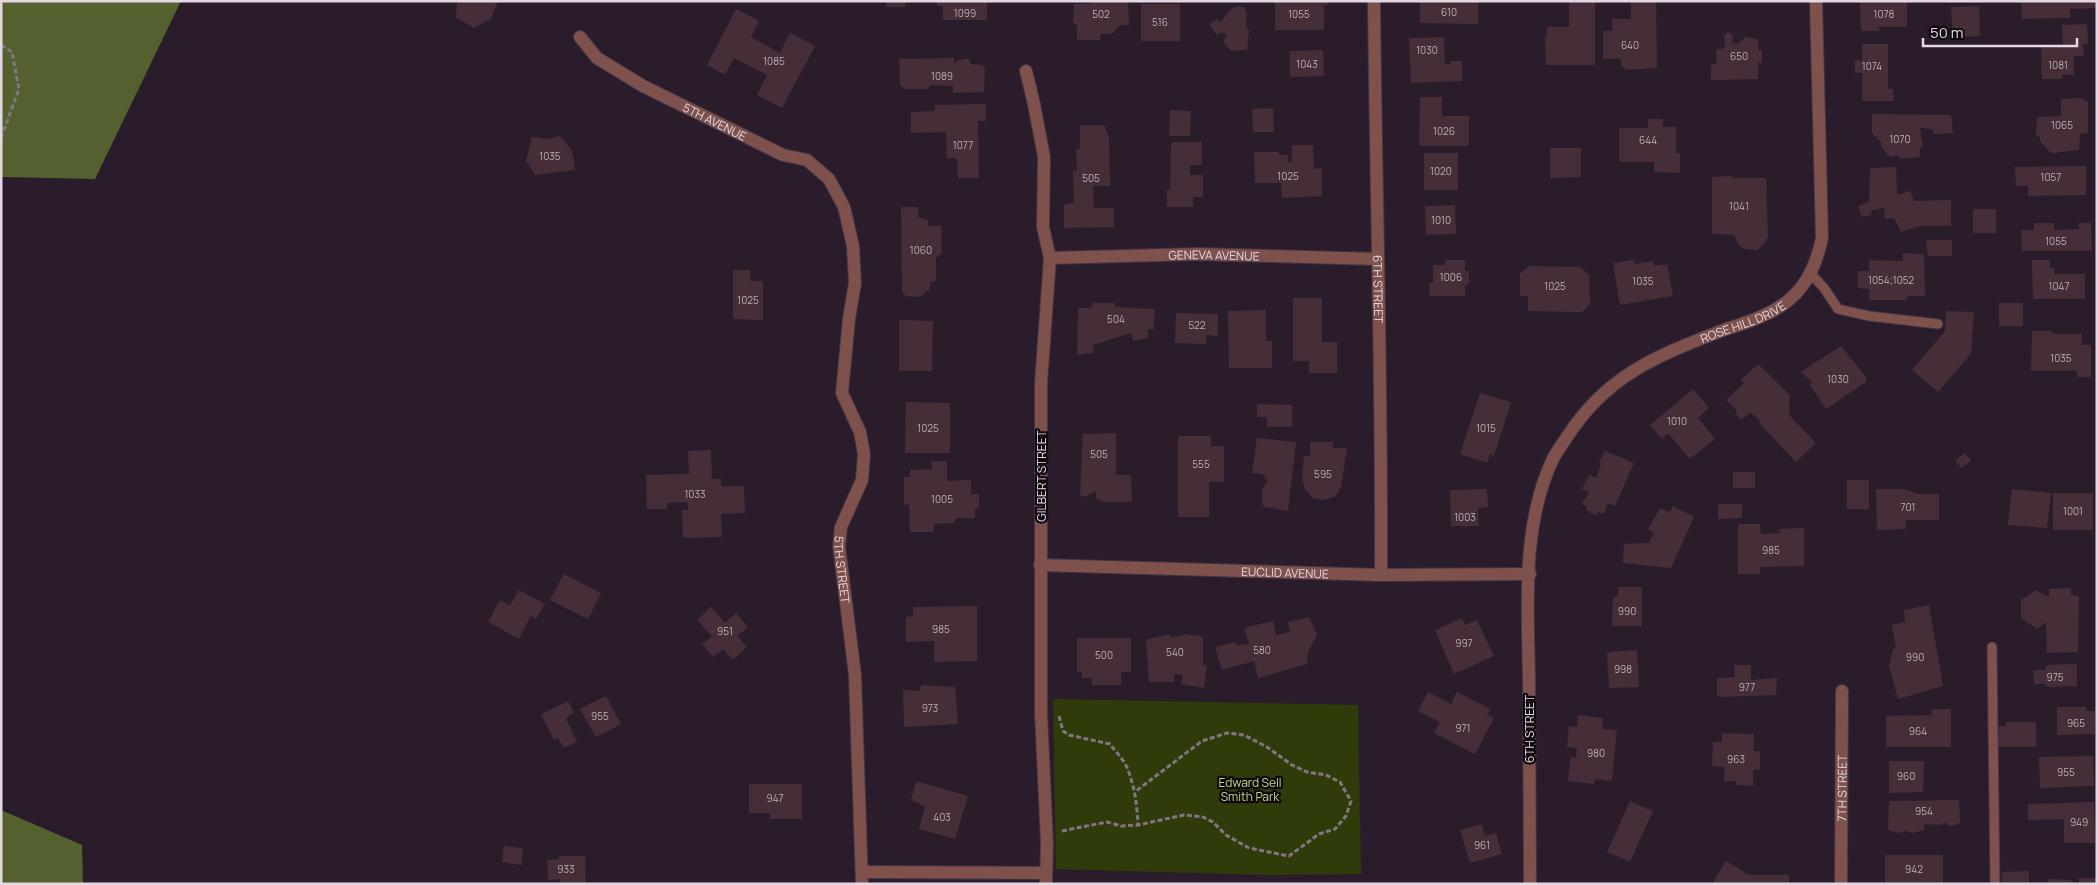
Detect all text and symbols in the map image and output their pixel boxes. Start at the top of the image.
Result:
house number: 610 [1441,5,1457,19]
house number: 1099 [954,6,976,20]
house number: 502 [1092,7,1110,21]
house number: 1055 [1288,7,1310,21]
house number: 1078 [1874,7,1895,21]
house number: 516 [1152,15,1168,29]
scale bar [1923,15,2077,47]
text: 50 m [1930,22,1964,43]
house number: 640 [1621,38,1639,52]
house number: 1030 [1416,43,1438,57]
house number: 650 [1730,49,1748,63]
house number: 1085 [763,54,785,68]
house number: 1043 [1296,57,1318,71]
house number: 1081 [2048,58,2068,72]
house number: 1074 [1862,59,1882,73]
house number: 1089 [931,69,953,83]
street label: 5TH AVENUE [680,99,750,144]
house number: 1065 [2051,118,2073,132]
house number: 1026 [1433,124,1455,138]
house number: 1070 [1889,132,1911,146]
house number: 644 [1639,133,1657,147]
house number: 1077 [953,138,973,152]
house number: 1035 [539,149,561,163]
house number: 1020 [1430,164,1452,178]
house number: 1025 [1277,169,1299,183]
house number: 1057 [2041,170,2061,184]
house number: 505 [1082,171,1100,185]
house number: 1041 [1729,199,1749,213]
house number: 1010 [1431,213,1451,227]
house number: 1055 [2045,234,2067,248]
house number: 1060 [910,243,932,257]
street label: GENEVA AVENUE [1168,245,1260,264]
street label: 6TH STREET [1370,255,1388,324]
house number: 1006 [1440,270,1462,284]
house number: 1054;1052 [1868,273,1914,287]
house number: 1035 [1632,274,1654,288]
house number: 1025 [1544,279,1566,293]
house number: 1047 [2049,279,2069,293]
house number: 1025 [737,293,759,307]
street label: ROSE HILL DRIVE [1698,297,1789,347]
house number: 504 [1107,312,1125,326]
house number: 522 [1189,318,1206,332]
house number: 1035 [2050,351,2072,365]
house number: 1030 [1827,372,1849,386]
house number: 1010 [1667,414,1687,428]
house number: 1025 [917,421,939,435]
house number: 1015 [1476,421,1496,435]
street label: GILBERT STREET [1033,430,1050,522]
house number: 505 [1090,447,1108,461]
house number: 555 [1192,457,1210,471]
house number: 595 [1314,467,1332,481]
house number: 1033 [684,487,706,501]
house number: 1005 [931,492,953,506]
house number: 701 [1900,500,1916,514]
house number: 1001 [2063,504,2083,518]
house number: 1003 [1454,510,1476,524]
street label: 5TH STREET [830,535,855,605]
house number: 985 [1762,543,1780,557]
street label: EUCLID AVENUE [1241,562,1329,582]
house number: 990 [1618,604,1636,618]
house number: 985 [932,622,950,636]
house number: 951 [717,624,733,638]
house number: 997 [1455,636,1473,650]
house number: 580 [1253,643,1271,657]
house number: 540 [1166,645,1184,659]
house number: 500 [1095,648,1113,662]
house number: 990 [1906,650,1924,664]
house number: 998 [1614,662,1632,676]
house number: 975 [2047,670,2064,684]
house number: 977 [1739,680,1755,694]
street label: 6TH STREET [1521,694,1538,763]
house number: 973 [922,701,938,715]
house number: 955 [591,709,609,723]
house number: 965 [2067,716,2085,730]
house number: 971 [1456,721,1471,735]
house number: 964 [1909,724,1927,738]
house number: 980 [1587,746,1605,760]
house number: 963 [1727,752,1745,766]
street label: 7TH STREET [1833,754,1850,821]
house number: 955 [2057,765,2075,779]
house number: 960 [1897,769,1915,783]
park label: Edward Sell Smith Park [1218,774,1282,805]
house number: 947 [766,791,784,805]
house number: 954 [1915,804,1933,818]
house number: 403 [933,810,951,824]
house number: 949 [2070,815,2088,829]
house number: 961 [1474,838,1490,852]
house number: 933 [557,862,575,876]
house number: 942 [1905,862,1923,876]

